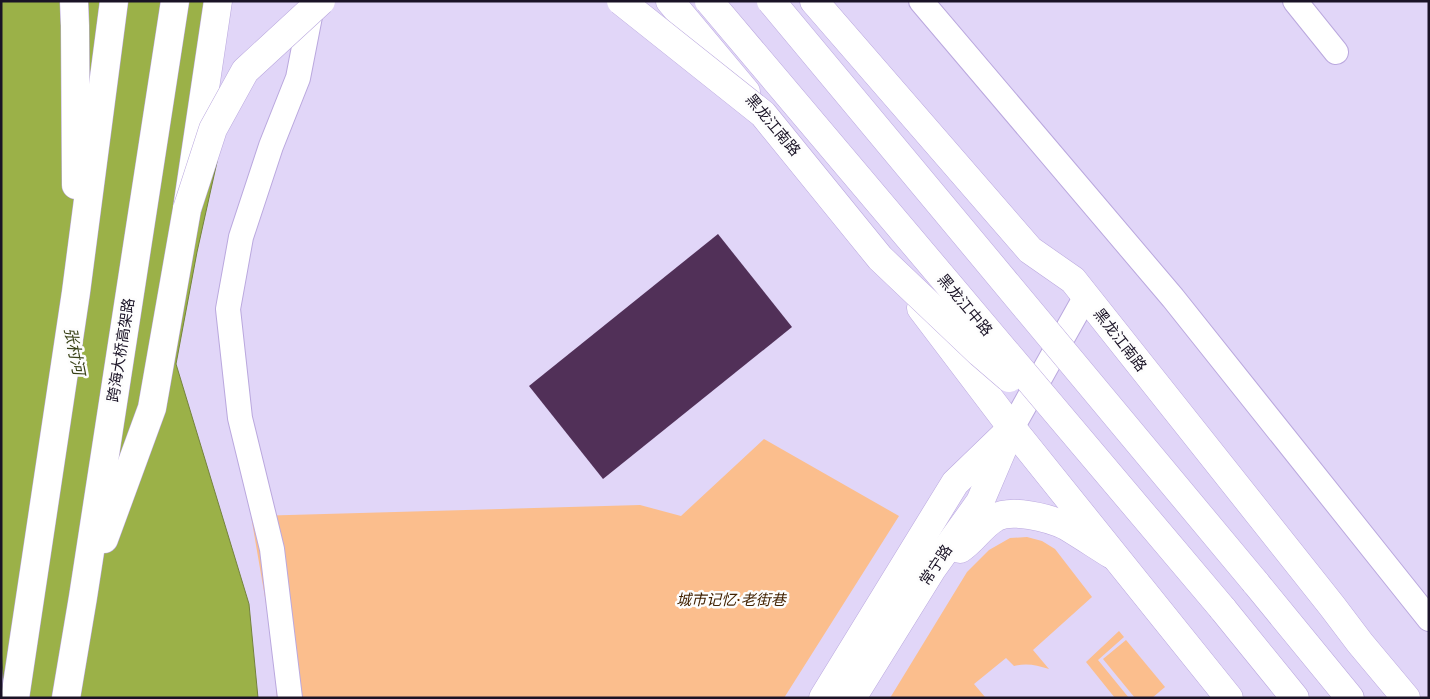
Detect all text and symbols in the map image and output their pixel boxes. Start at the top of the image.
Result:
street label: 黑龙江南路 [742,89,806,160]
street label: 黑龙江中路 [934,269,998,340]
street label: 跨海大桥高架路 [102,296,138,403]
street label: 黑龙江南路 [1090,304,1152,375]
water label: 张村河 [60,325,91,380]
street label: 常宁路 [914,540,956,589]
park label: 城市记忆·老街巷 [676,589,788,609]

